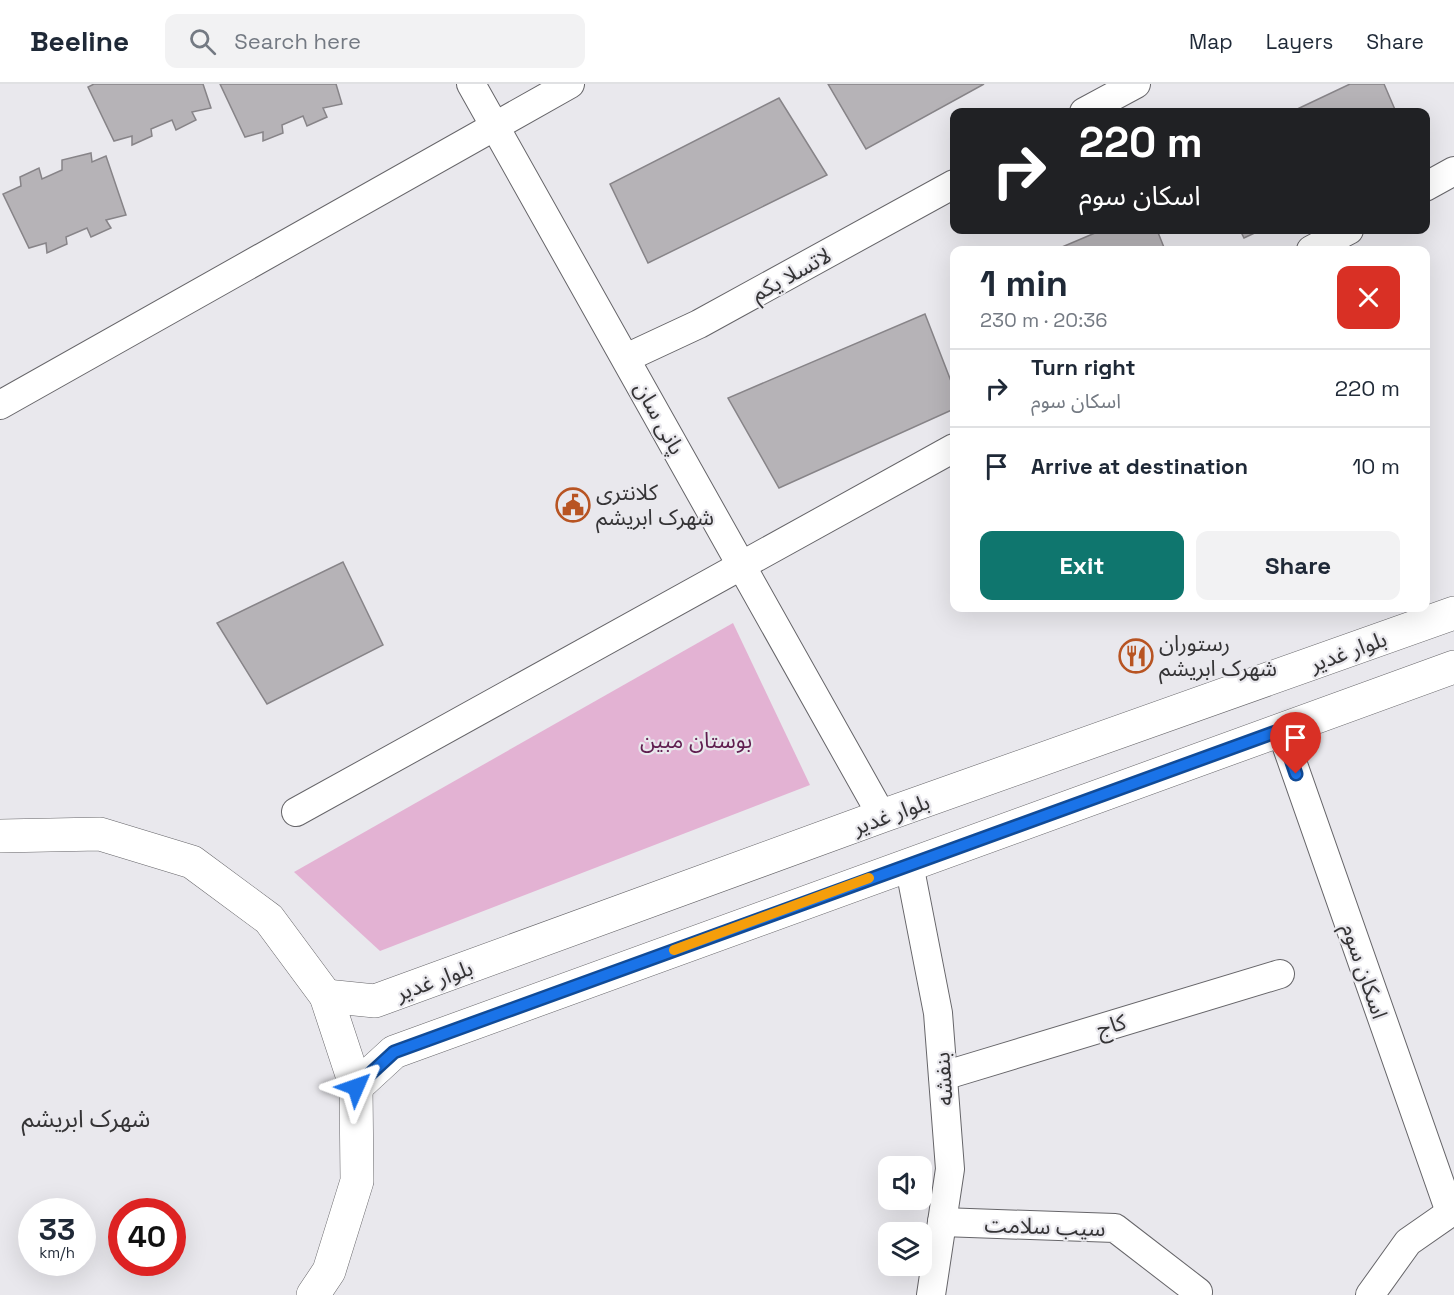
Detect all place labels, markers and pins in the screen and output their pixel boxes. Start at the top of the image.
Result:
place label: کلانتری شهرک ابریشم [596,478,714,534]
public building icon: کلانتری شهرک ابریشم [555,487,591,523]
place label: رستوران شهرک ابریشم [1159,629,1277,685]
restaurant icon: رستوران شهرک ابریشم [1118,638,1154,674]
pin [1270,712,1321,774]

